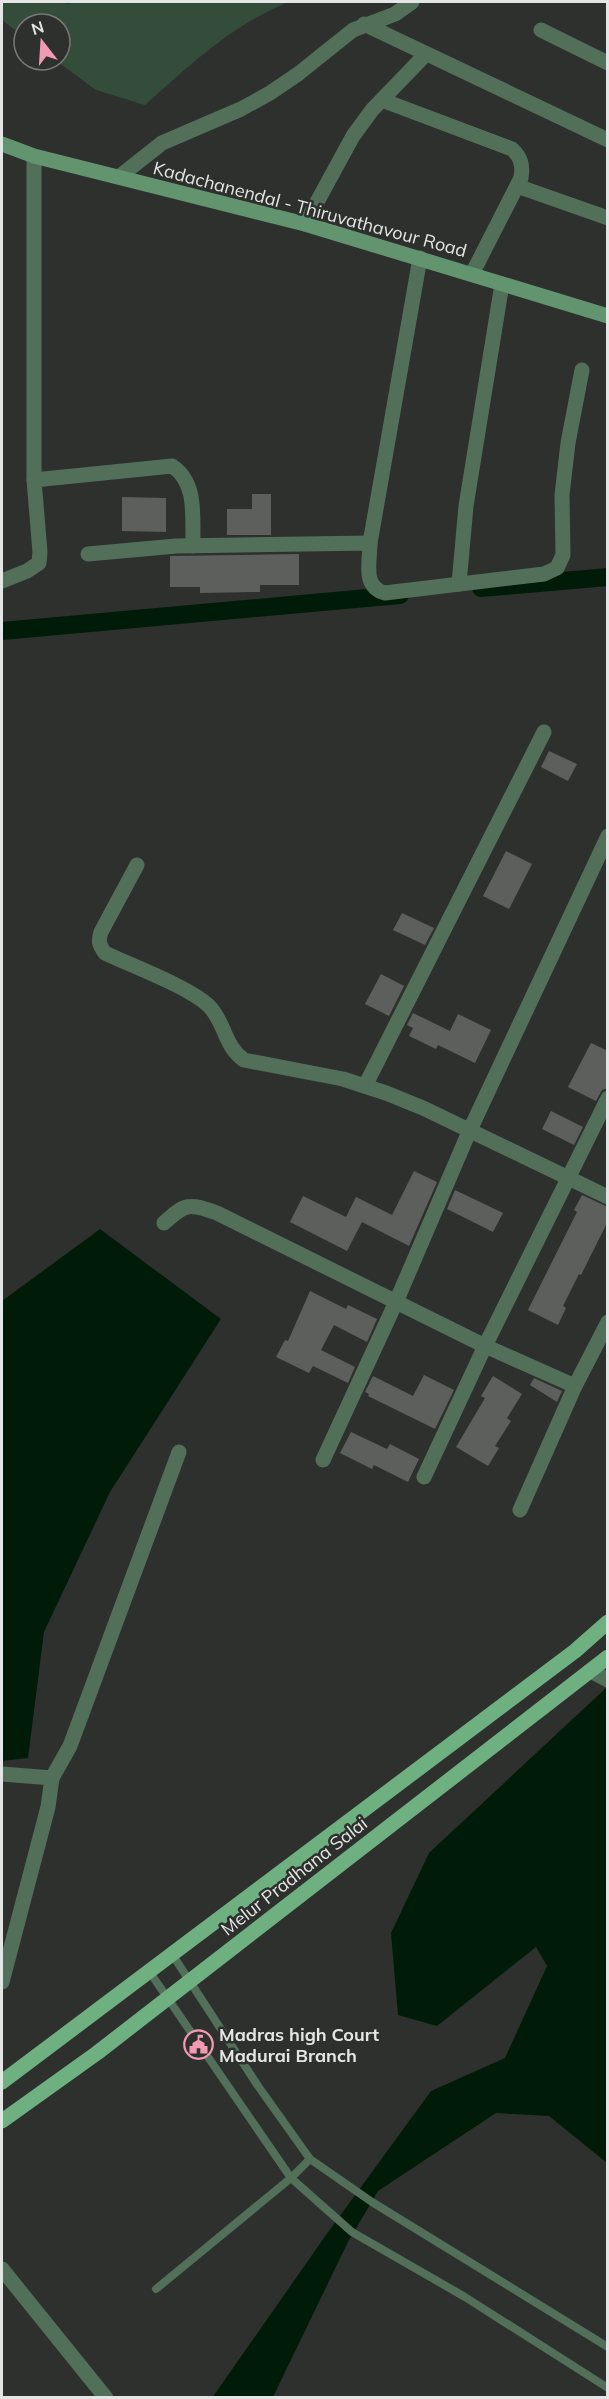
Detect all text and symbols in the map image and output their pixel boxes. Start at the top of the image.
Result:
north arrow [12,12,72,72]
text: N [29,16,46,39]
street label: Kadachanendal - Thiruvathavour Road [151,156,469,262]
street label: Melur Pradhana Salai [216,1812,372,1940]
place label: Madras high Court Madurai Branch [219,2023,379,2067]
public building icon: Madras high Court Madurai Branch [182,2028,214,2060]

